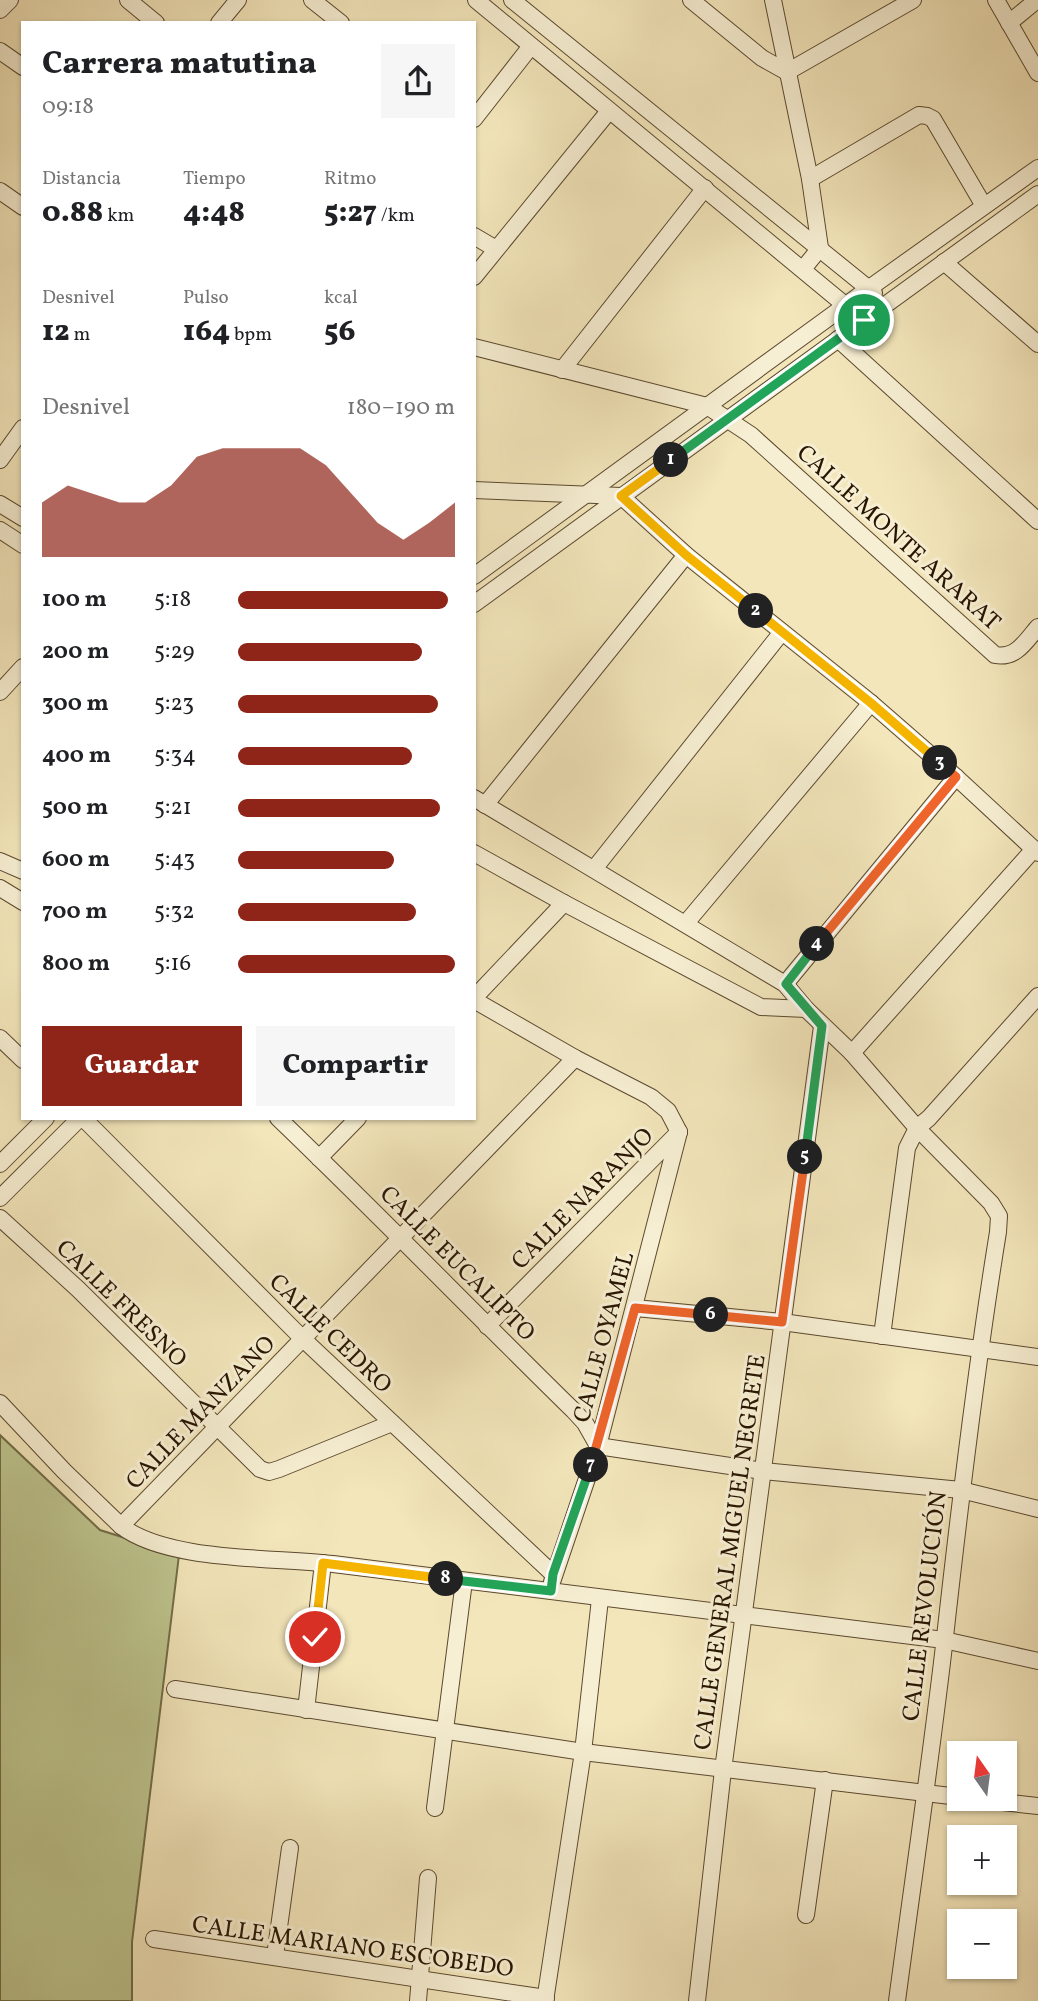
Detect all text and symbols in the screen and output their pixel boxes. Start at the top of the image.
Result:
text: Carrera matutina [42,43,317,87]
button: share [381,44,455,118]
text: 09:18 [42,91,94,123]
text: Distancia [42,166,121,192]
text: Tiempo [183,166,246,192]
text: Ritmo [324,166,376,192]
text: 0.88 [42,192,103,234]
text: 4:48 [183,192,245,234]
text: 5:27 [324,192,377,234]
text: km [103,203,134,229]
text: /km [377,203,415,229]
text: Desnivel [42,285,115,311]
text: Pulso [183,285,229,311]
text: kcal [324,285,358,311]
pin [834,290,894,350]
icon: arrive [845,301,883,339]
text: 12 [42,311,70,353]
text: 164 [183,311,230,353]
text: 56 [324,311,355,353]
text: m [70,322,90,348]
text: bpm [230,322,272,348]
text: Desnivel [42,392,130,424]
text: 180–190 m [347,392,455,424]
street label: CALLE MONTE ARARAT [788,437,1007,640]
pin: 1 [654,442,688,477]
text: 1 [667,446,674,472]
text: 100 m [42,584,107,616]
text: 5:18 [154,584,191,616]
pin: 2 [738,594,774,628]
text: 2 [751,597,760,623]
text: 200 m [42,636,109,668]
text: 5:29 [154,636,195,668]
text: 300 m [42,688,109,720]
text: 5:23 [154,688,194,720]
text: 400 m [42,740,111,772]
text: 5:34 [154,740,196,772]
pin: 3 [922,746,958,780]
text: 3 [935,749,944,775]
text: 500 m [42,792,108,824]
text: 5:21 [154,792,192,824]
text: 600 m [42,844,110,876]
text: 5:43 [154,844,195,876]
text: 700 m [42,896,108,928]
text: 5:32 [154,896,195,928]
pin: 4 [800,926,834,962]
text: 4 [811,930,822,956]
text: 800 m [42,948,110,980]
text: 5:16 [154,948,191,980]
button: Guardar [42,1026,242,1106]
button: Compartir [256,1026,455,1106]
street label: CALLE NARANJO [505,1121,662,1278]
pin: 5 [788,1140,822,1174]
text: 5 [800,1143,809,1169]
street label: CALLE EUCALIPTO [371,1179,542,1350]
street label: CALLE FRESNO [47,1233,194,1376]
street label: CALLE OYAMEL [566,1248,644,1427]
street label: CALLE CEDRO [260,1267,399,1402]
pin: 6 [694,1298,728,1332]
text: 6 [705,1301,716,1327]
street label: CALLE MANZANO [119,1329,284,1498]
street label: CALLE GENERAL MIGUEL NEGRETE [686,1352,776,1752]
pin: 7 [574,1448,608,1482]
text: 7 [586,1451,595,1477]
street label: CALLE REVOLUCIÓN [895,1489,957,1723]
pin: 8 [428,1562,464,1596]
text: 8 [440,1565,451,1591]
pin [285,1607,345,1667]
icon: check [296,1618,334,1656]
north arrow [947,1741,1017,1811]
map controls [947,1741,1017,1979]
button: + [947,1825,1017,1895]
street label: CALLE MARIANO ESCOBEDO [190,1909,516,1987]
button: − [947,1909,1017,1979]

